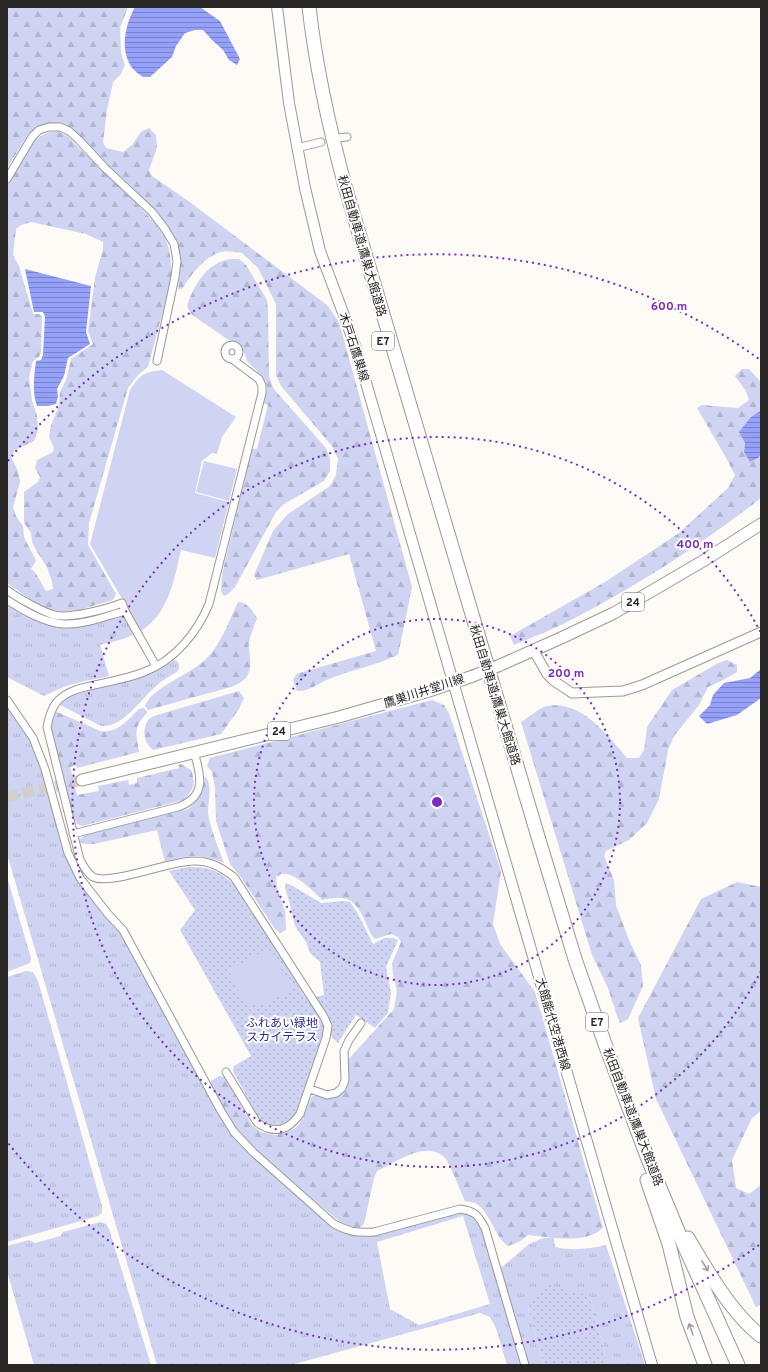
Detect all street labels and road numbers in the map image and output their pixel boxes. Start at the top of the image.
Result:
street label: 秋田自動車道;鷹巣大館道路 [333,174,389,319]
street label: 木戸石鷹巣線 [334,311,372,384]
road number: E7 [372,332,394,350]
road number: 24 [622,593,644,611]
street label: 秋田自動車道;鷹巣大館道路 [465,623,523,768]
street label: 鷹巣川井堂川線 [382,671,467,713]
road number: 24 [268,722,290,740]
street label: 大館能代空港西線 [531,976,573,1073]
road number: E7 [586,1013,608,1031]
street label: 秋田自動車道;鷹巣大館道路 [598,1046,666,1189]

